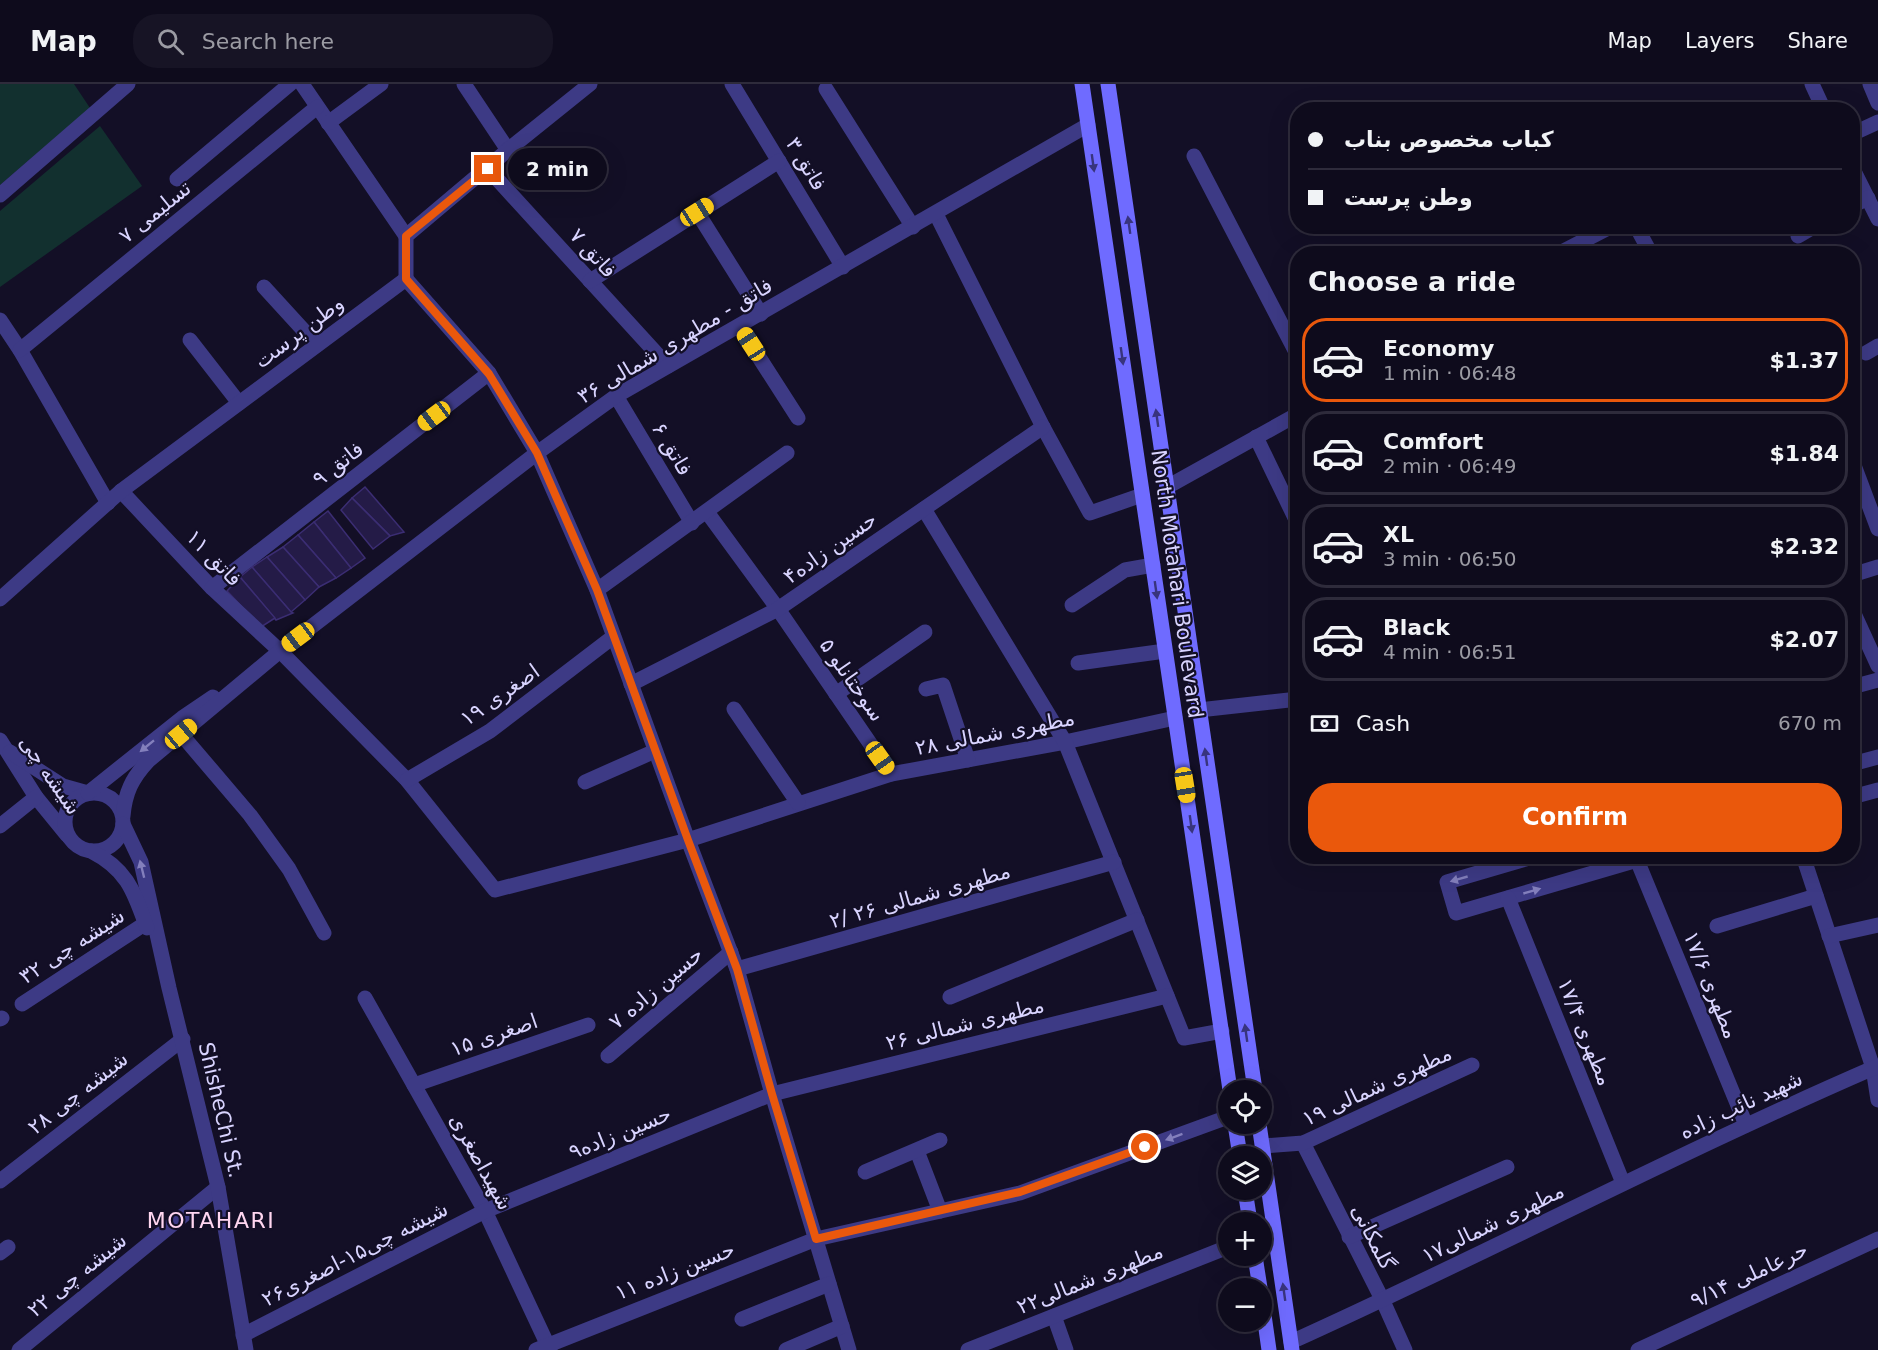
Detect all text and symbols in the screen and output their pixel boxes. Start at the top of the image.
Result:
search box [133,14,553,68]
text: Map [30,25,97,58]
icon: search [154,25,187,58]
text: Search here [202,29,334,54]
text: Map [1608,29,1652,53]
text: Layers [1685,29,1754,53]
text: Share [1787,29,1848,53]
text: كباب مخصوص بناب [1344,127,1554,152]
street label: فاتق ۳ [781,133,831,195]
callout: 2 min [509,148,608,190]
one-way arrow [1089,153,1098,172]
route end [474,155,501,182]
text: 2 min [526,157,589,181]
street label: تسلیمی ۷ [114,176,196,248]
text: وطن پرست [1344,185,1473,210]
car [677,195,717,229]
one-way arrow [1124,216,1133,235]
street label: فاتق ۷ [565,224,621,282]
text: Choose a ride [1308,266,1516,297]
street label: فاتق - مطهری شمالی ۳۶ [573,273,777,409]
street label: وطن پرست [250,291,348,373]
car [734,324,768,364]
icon: car [1311,333,1365,387]
text: Economy [1383,336,1494,361]
one-way arrow [1117,346,1126,365]
text: $1.37 [1769,348,1839,373]
text: 1 min · 06:48 [1383,361,1517,385]
car [414,398,454,434]
one-way arrow [1152,408,1161,427]
street label: فاتق ۶ [647,418,697,480]
icon: car [1311,426,1365,480]
text: Comfort [1383,429,1483,454]
street label: فاتق ۹ [308,437,368,491]
text: $1.84 [1769,441,1839,466]
street label: North Motahari Boulevard [1146,448,1208,720]
text: 2 min · 06:49 [1383,454,1517,478]
street label: حسین زاده۴ [779,507,881,589]
icon: car [1311,519,1365,573]
text: XL [1383,522,1414,547]
street label: فاتق ۱۱ [181,525,247,591]
text: $2.32 [1769,534,1839,559]
text: 3 min · 06:50 [1383,547,1517,571]
one-way arrow [1152,581,1161,600]
icon: car [1311,612,1365,666]
text: Black [1383,615,1450,640]
car [278,619,318,655]
text: $2.07 [1769,627,1839,652]
street label: سوختانلو ۵ [815,634,889,726]
text: 4 min · 06:51 [1383,640,1517,664]
street label: اصغری ۱۹ [456,659,544,731]
street label: مطهری شمالی ۲۸ [913,706,1077,760]
icon: cash [1308,707,1341,740]
text: Cash [1356,711,1410,736]
text: 670 m [1778,711,1842,735]
car [161,716,201,752]
street label: شیشه چی [14,731,86,819]
car [862,738,898,778]
one-way arrow [139,739,154,751]
one-way arrow [1202,747,1211,766]
car [1173,766,1197,804]
button: Confirm [1308,783,1842,852]
one-way arrow [1186,815,1195,834]
street label: مطهری شمالی ۲۶ /۲ [827,859,1013,933]
one-way arrow [137,860,147,878]
one-way arrow [1450,875,1468,884]
one-way arrow [1523,886,1541,895]
street label: شیشه چی ۳۲ [15,903,129,989]
street label: مطهری ۱۷/۶ [1679,928,1743,1042]
street label: حسین زاده ۷ [604,942,708,1034]
street label: مطهری ۱۷/۴ [1553,975,1617,1089]
street label: مطهری شمالی ۲۶ [883,993,1047,1055]
street label: اصغری ۱۵ [447,1009,541,1061]
one-way arrow [1242,1023,1251,1042]
street label: ShisheChi St. [194,1040,248,1180]
street label: مطهری شمالی ۱۹ [1298,1041,1456,1131]
street label: شیشه چی ۲۸ [23,1047,133,1139]
street label: شهید نائب زاده [1676,1066,1806,1144]
map controls [1218,1080,1272,1332]
button: locate [1218,1080,1272,1134]
street label: حسین زاده۹ [565,1102,675,1164]
street label: شهیداصغری [445,1110,517,1214]
one-way arrow [1164,1132,1182,1142]
route start [1131,1133,1158,1160]
button: layers [1218,1146,1272,1200]
street label: مطهری شمالی۱۷ [1418,1178,1568,1268]
street label: شیشه چی۱۵-اصغری۲۶ [258,1197,452,1311]
street label: گلمکانی [1346,1200,1400,1274]
district label: MOTAHARI [147,1208,275,1233]
button: + [1218,1212,1272,1266]
street label: شیشه چی ۲۲ [23,1228,131,1322]
street label: حسین زاده ۱۱ [612,1237,738,1305]
street label: حرعاملی ۹/۱۴ [1686,1237,1812,1313]
street label: مطهری شمالی۲۲ [1013,1239,1167,1319]
button: − [1218,1278,1272,1332]
one-way arrow [1279,1283,1288,1302]

